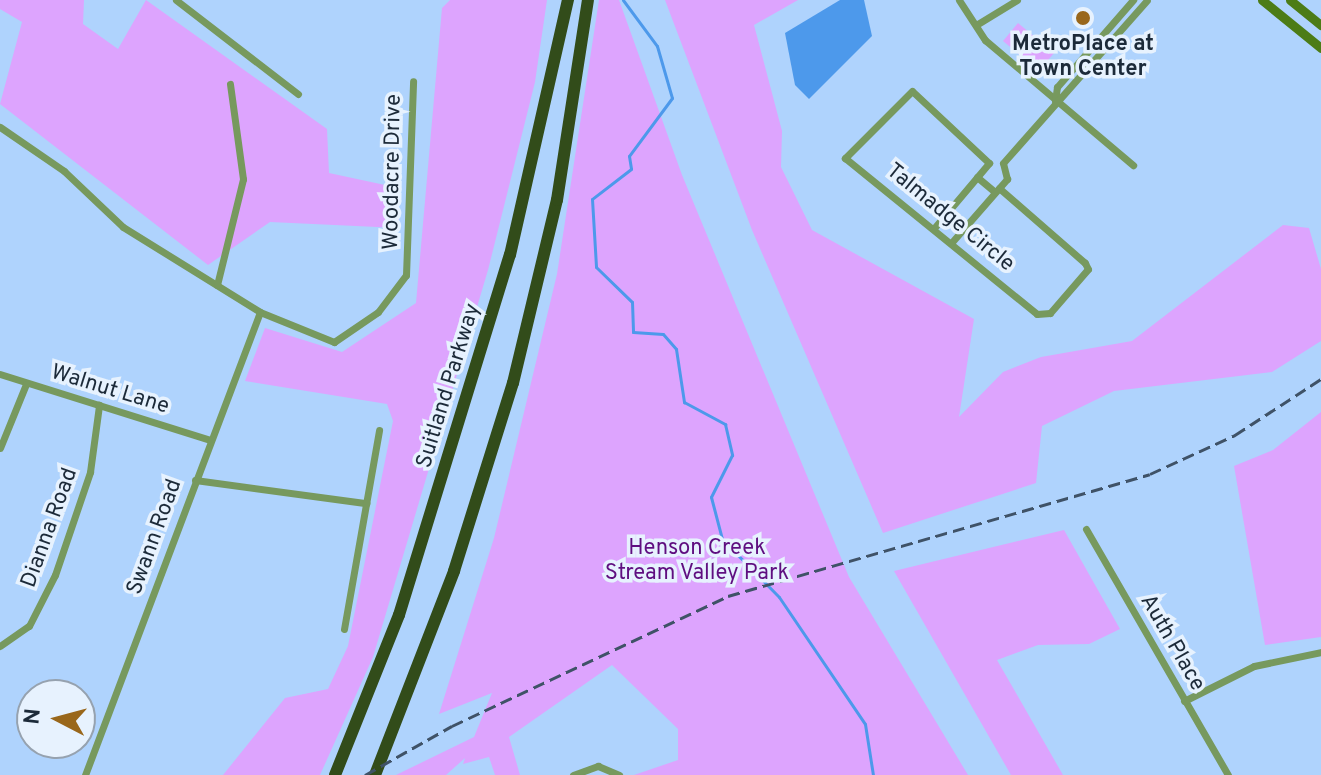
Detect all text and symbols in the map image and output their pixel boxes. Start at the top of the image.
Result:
marker: MetroPlace at Town Center [1074,9,1092,27]
place label: MetroPlace at Town Center [1012,31,1154,82]
street label: Woodacre Drive [378,94,408,250]
street label: Talmadge Circle [881,158,1019,278]
street label: Suitland Parkway [411,301,487,471]
street label: Walnut Lane [48,360,172,420]
street label: Dianna Road [16,465,84,591]
street label: Swann Road [122,476,188,598]
park label: Henson Creek Stream Valley Park [604,535,790,586]
street label: Auth Place [1134,590,1210,696]
north arrow [16,679,96,759]
text: N [19,707,48,726]

